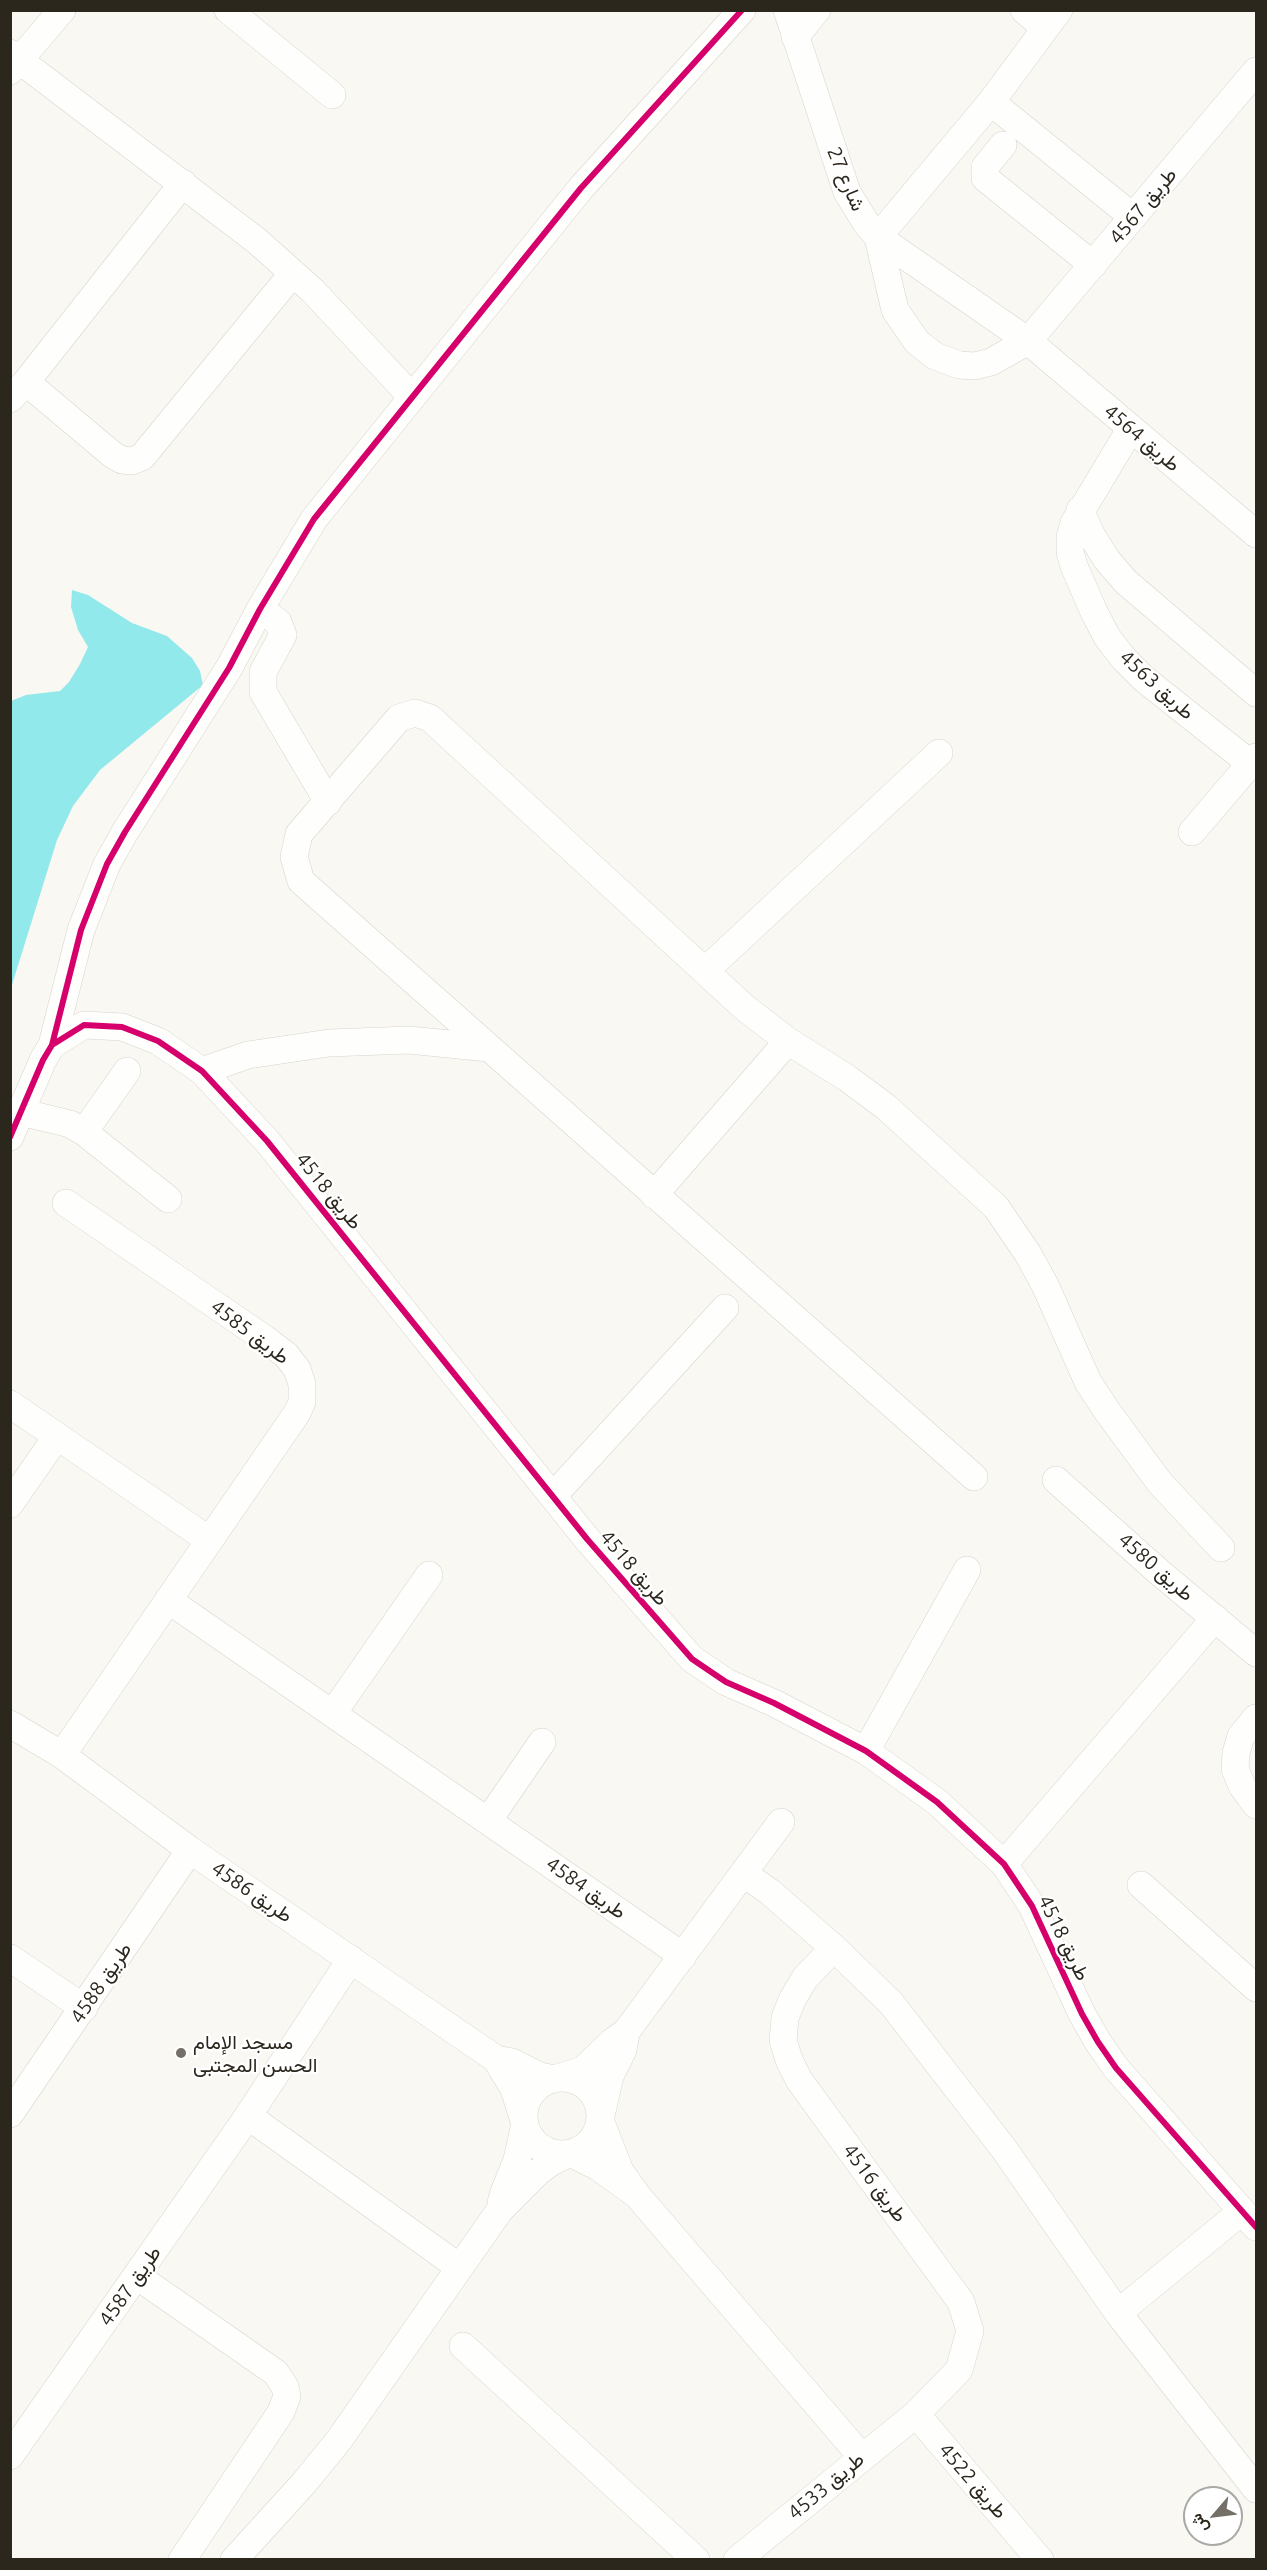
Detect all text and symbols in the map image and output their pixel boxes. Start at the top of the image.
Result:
street label: شارع 27 [822,143,870,215]
street label: طريق 4567 [1104,163,1182,249]
street label: طريق 4564 [1099,399,1185,477]
street label: طريق 4563 [1115,645,1199,725]
street label: طريق 4518 [291,1148,367,1234]
street label: طريق 4585 [206,1295,294,1369]
street label: طريق 4518 [595,1525,673,1611]
street label: طريق 4580 [1113,1528,1199,1606]
street label: طريق 4584 [541,1852,631,1924]
street label: طريق 4586 [207,1856,297,1928]
street label: طريق 4518 [1033,1891,1095,1985]
street label: طريق 4588 [65,1938,137,2028]
place label: مسجد الإمام الحسن المجتبى [193,2030,317,2077]
marker: مسجد الإمام الحسن المجتبى [174,2046,188,2060]
street label: طريق 4516 [838,2139,912,2227]
street label: طريق 4587 [94,2241,166,2331]
street label: طريق 4522 [934,2438,1012,2524]
street label: طريق 4533 [783,2447,869,2525]
north arrow [1183,2486,1243,2546]
text: ش [1186,2511,1211,2536]

